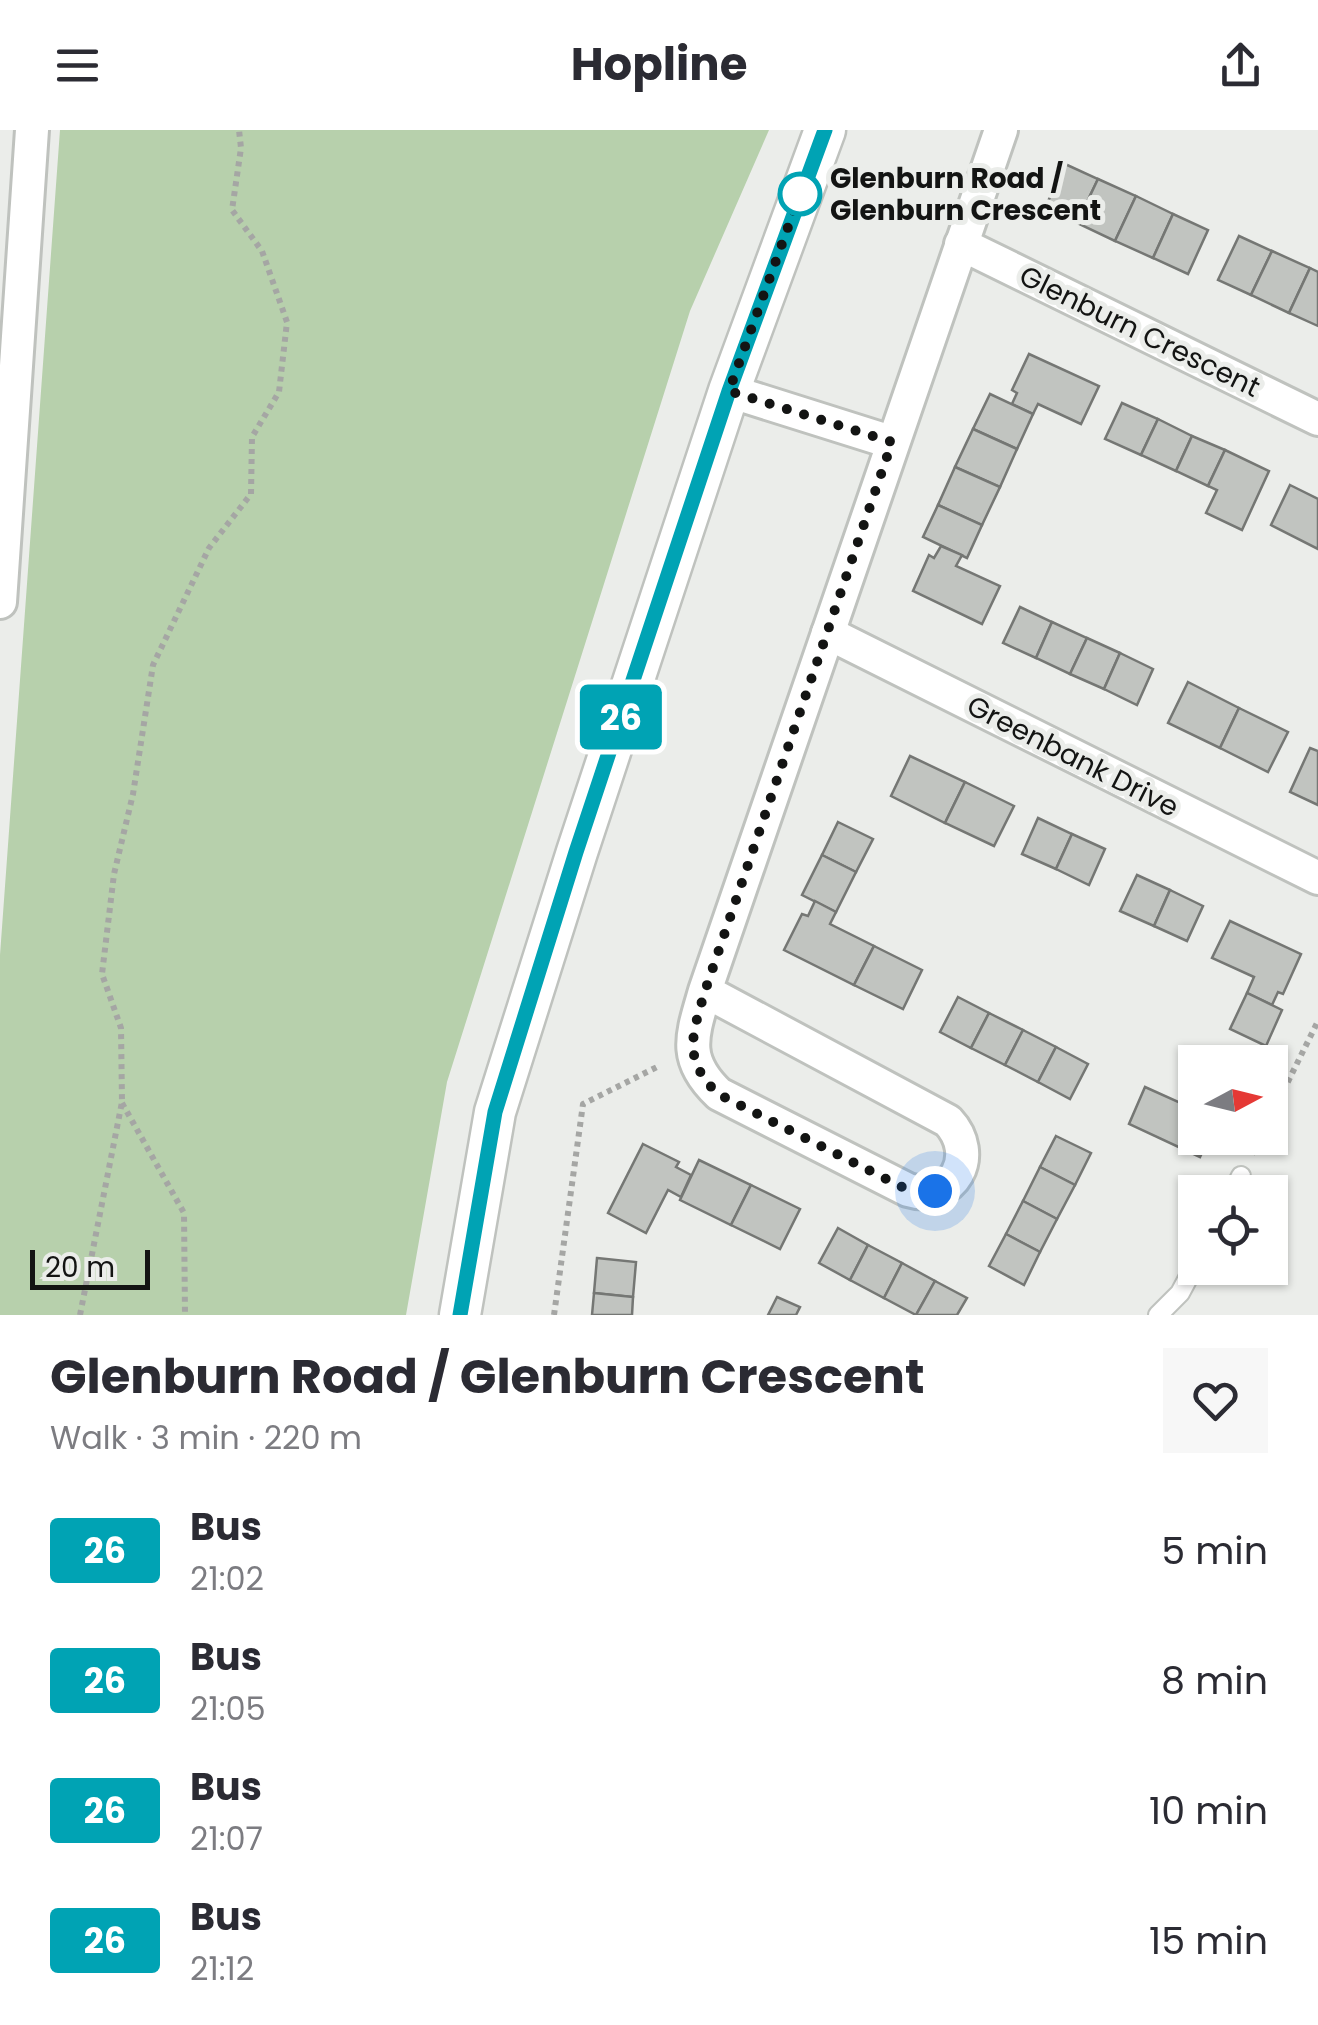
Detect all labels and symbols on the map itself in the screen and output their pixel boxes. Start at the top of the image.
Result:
place label: Glenburn Road / Glenburn Crescent [830,159,1101,230]
marker: Glenburn Road / Glenburn Crescent [779,173,821,215]
street label: Glenburn Crescent [1013,256,1267,407]
line badge: 26 [576,684,666,750]
street label: Greenbank Drive [960,686,1185,827]
north arrow [1178,1045,1288,1155]
your location [910,1166,960,1216]
scale bar [30,1245,150,1290]

